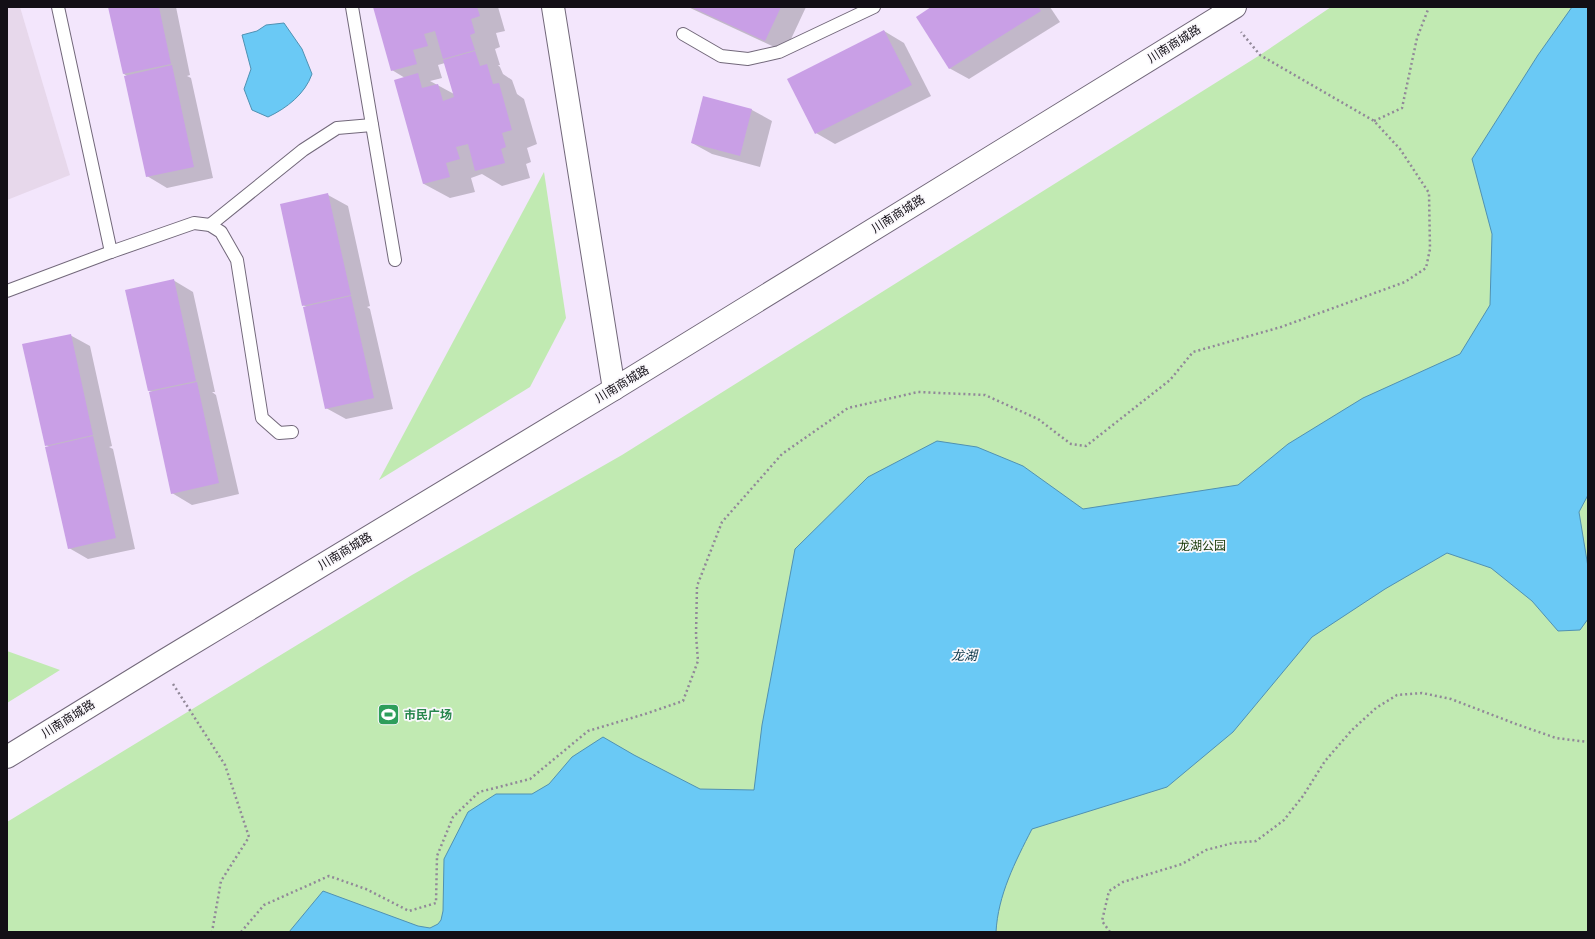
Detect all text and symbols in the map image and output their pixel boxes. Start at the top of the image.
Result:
street label: 川南商城路 [1145,22,1203,66]
street label: 川南商城路 [869,192,927,236]
street label: 川南商城路 [593,363,651,405]
street label: 川南商城路 [316,530,374,572]
park label: 龙湖公园 [1178,539,1226,553]
water label: 龙湖 [951,648,979,663]
street label: 川南商城路 [39,697,97,741]
sports icon: 市民广场 [375,702,401,728]
place label: 市民广场 [404,708,452,722]

